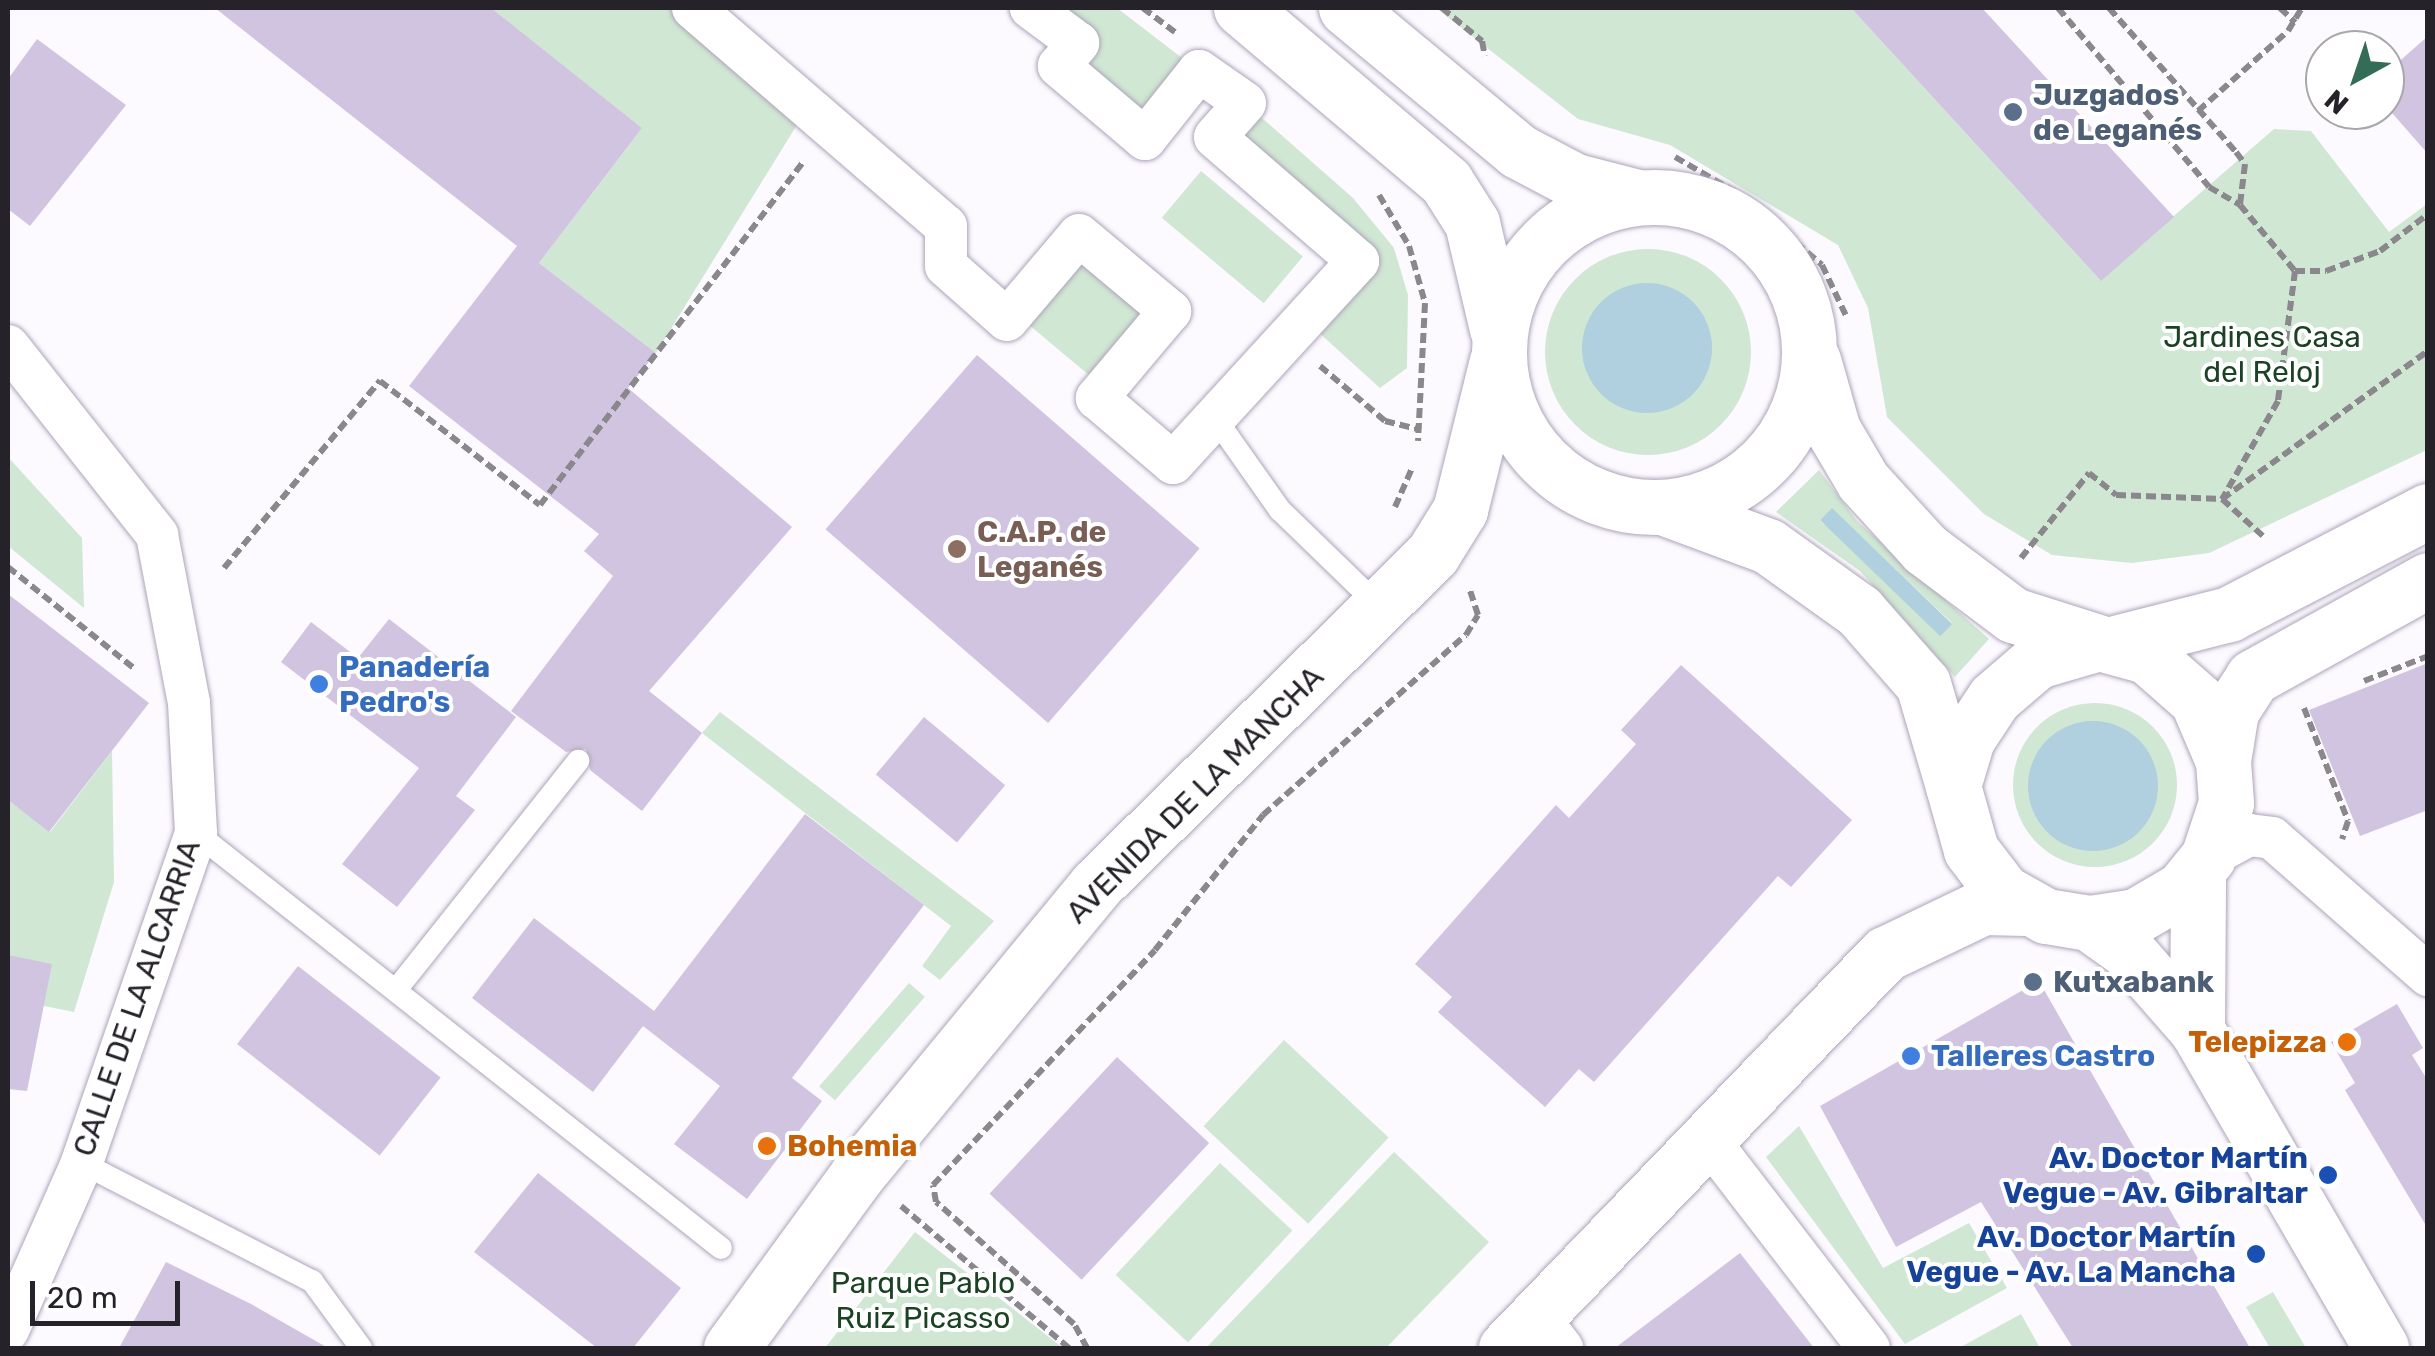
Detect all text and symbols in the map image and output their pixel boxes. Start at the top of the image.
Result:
north arrow [2305,30,2405,130]
place label: Juzgados de Leganés [2033,77,2202,148]
text: N [2318,83,2355,121]
marker: Juzgados de Leganés [2002,101,2024,123]
park label: Jardines Casa del Reloj [2163,319,2361,390]
place label: C.A.P. de Leganés [977,514,1106,584]
marker: C.A.P. de Leganés [946,538,968,560]
place label: Panadería Pedro's [339,649,490,720]
street label: AVENIDA DE LA MANCHA [1059,659,1331,931]
marker: Panadería Pedro's [308,673,330,695]
street label: CALLE DE LA ALCARRIA [66,834,208,1162]
place label: Kutxabank [2053,964,2214,1000]
marker: Kutxabank [2022,971,2044,993]
place label: Telepizza [2188,1024,2327,1060]
marker: Telepizza [2336,1031,2358,1053]
place label: Talleres Castro [1931,1038,2155,1074]
marker: Talleres Castro [1900,1045,1922,1067]
place label: Bohemia [787,1128,918,1164]
marker: Bohemia [756,1135,778,1157]
place label: Av. Doctor Martín Vegue - Av. Gibraltar [2002,1140,2308,1210]
marker: Av. Doctor Martín Vegue - Av. Gibraltar [2317,1164,2339,1186]
place label: Av. Doctor Martín Vegue - Av. La Mancha [1905,1219,2236,1290]
marker: Av. Doctor Martín Vegue - Av. La Mancha [2245,1243,2267,1265]
scale bar [35,1261,185,1323]
park label: Parque Pablo Ruiz Picasso [831,1265,1015,1336]
text: 20 m [47,1280,118,1316]

